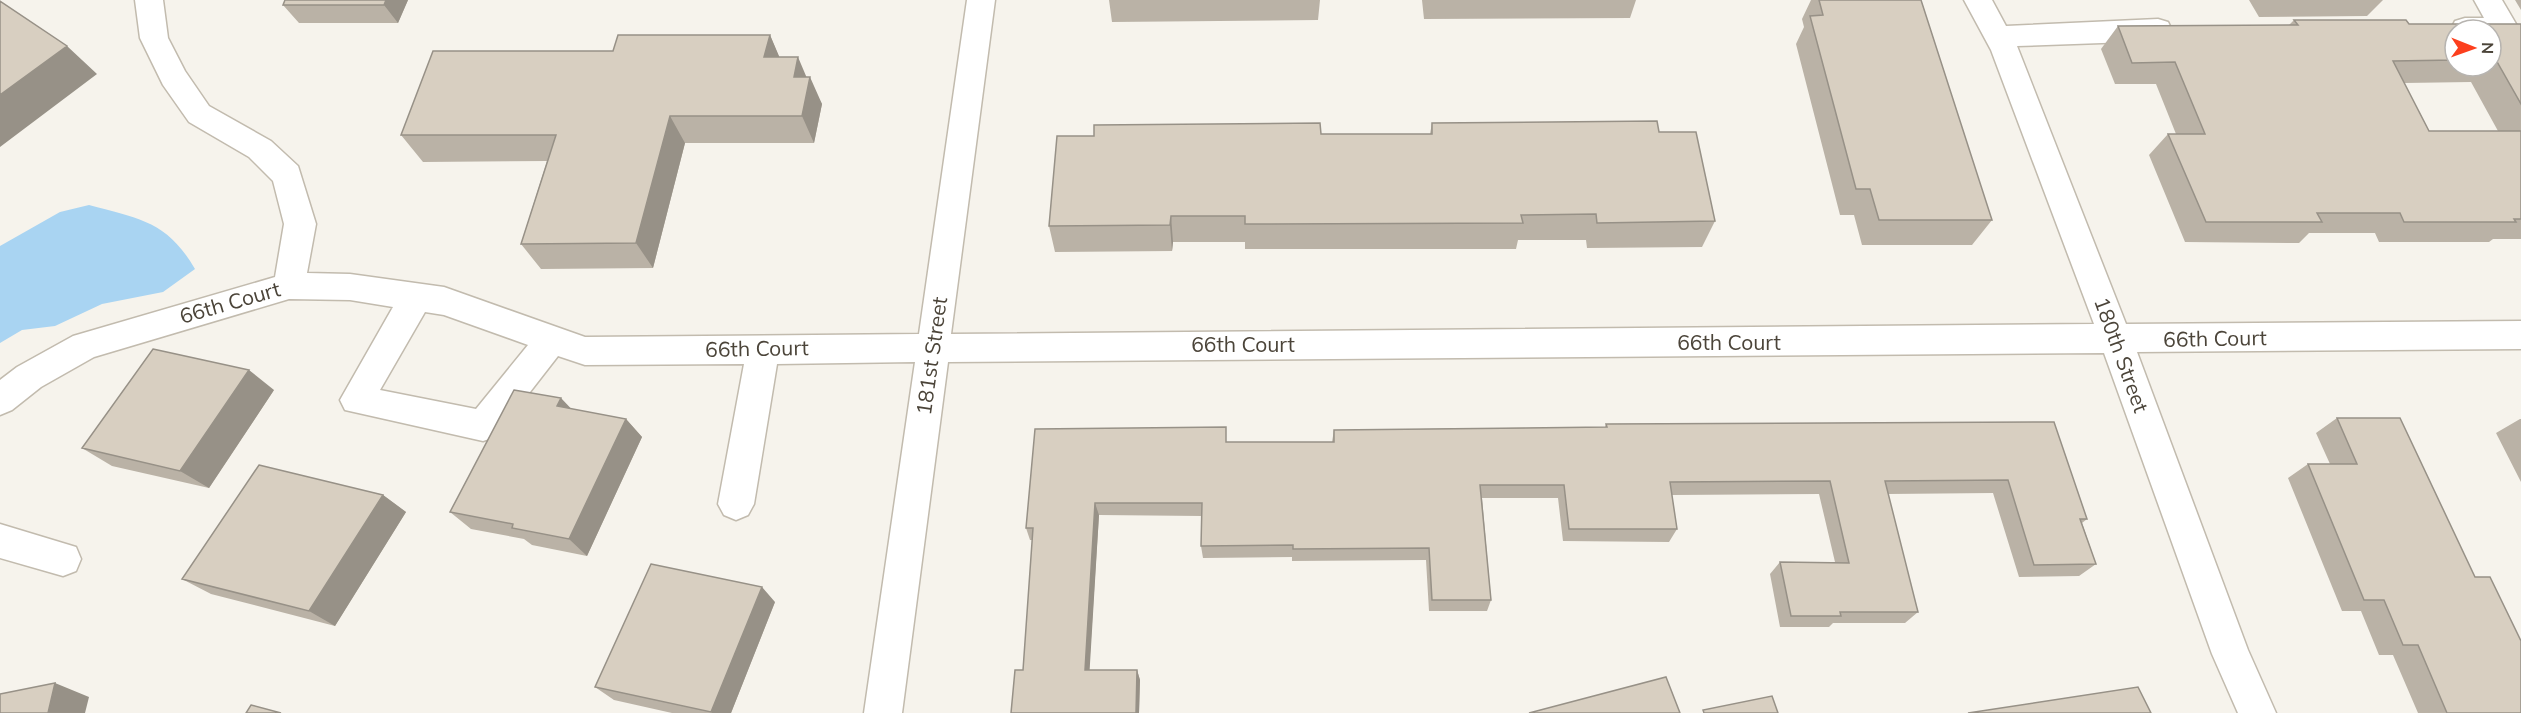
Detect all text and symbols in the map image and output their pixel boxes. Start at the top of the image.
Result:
north arrow [2443,18,2503,78]
text: N [2478,42,2498,54]
street label: 66th Court [176,275,283,329]
street label: 180th Street [2089,293,2155,416]
street label: 181st Street [910,295,952,417]
street label: 66th Court [2163,324,2267,352]
street label: 66th Court [1677,329,1781,355]
street label: 66th Court [1191,331,1295,357]
street label: 66th Court [705,334,809,362]

